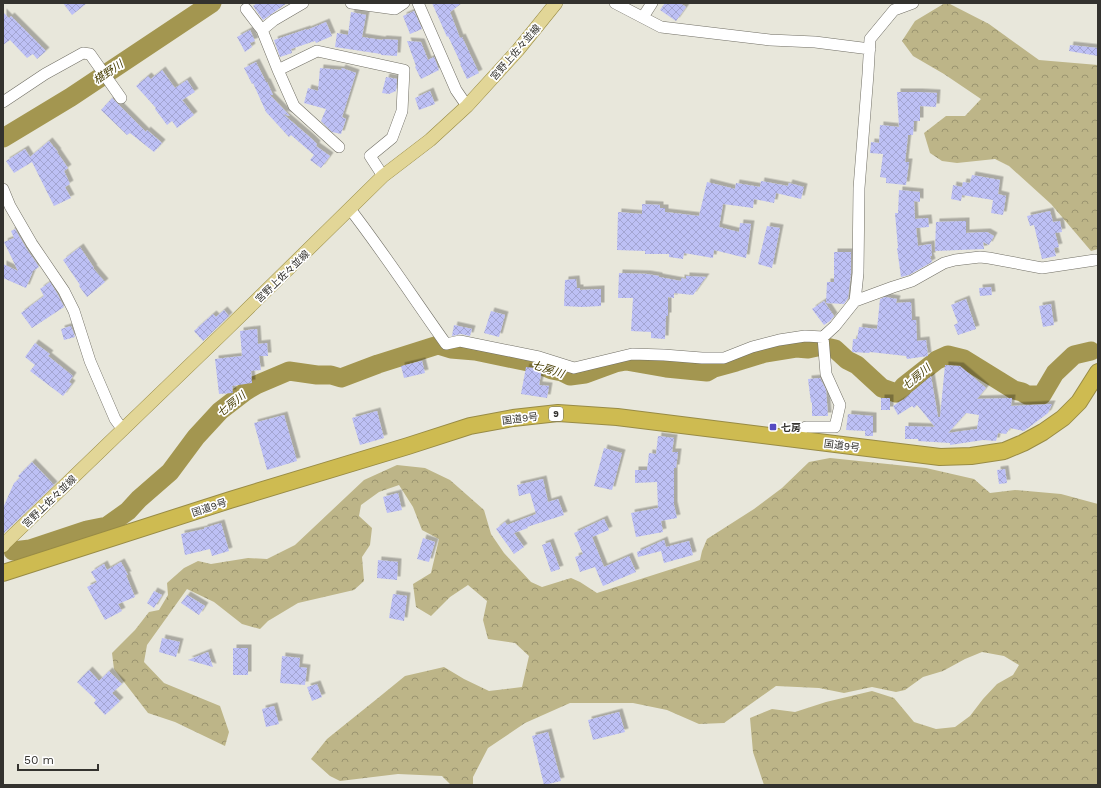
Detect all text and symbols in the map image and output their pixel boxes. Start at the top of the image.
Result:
street label: 宮野上佐々並線 [488,22,542,82]
water label: 椹野川 [91,57,126,87]
street label: 宮野上佐々並線 [253,248,311,305]
water label: 七房川 [530,358,566,381]
water label: 七房川 [900,361,934,393]
water label: 七房川 [214,388,249,420]
road number: 9 [549,407,563,421]
street label: 国道9号 [501,411,539,426]
marker: 七房 [768,422,778,432]
place label: 七房 [781,422,801,433]
street label: 国道9号 [823,438,861,453]
street label: 宮野上佐々並線 [20,473,78,530]
street label: 国道9号 [190,497,228,518]
scale bar [18,746,98,772]
text: 50 m [24,753,54,767]

